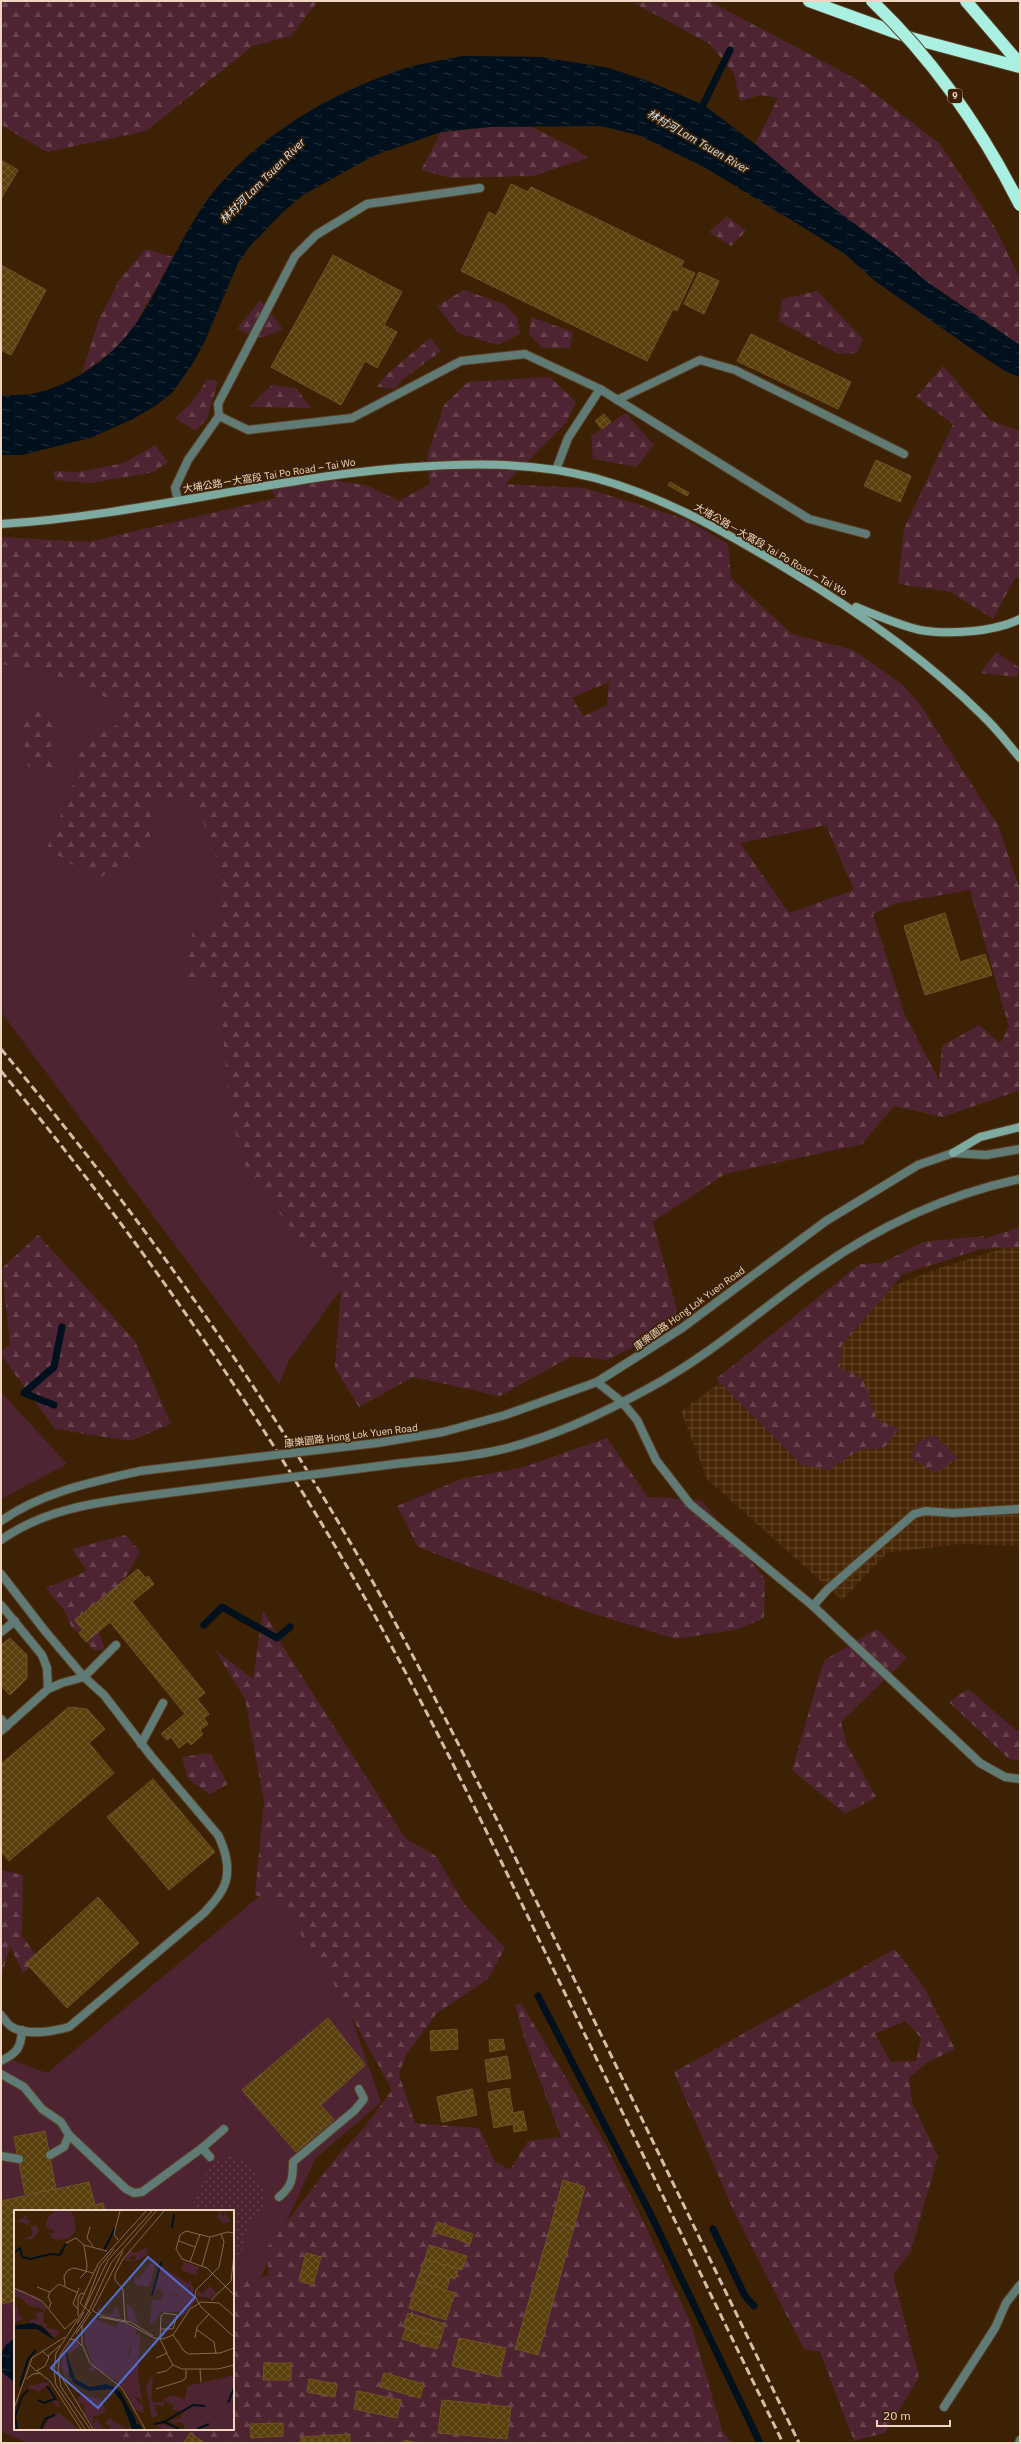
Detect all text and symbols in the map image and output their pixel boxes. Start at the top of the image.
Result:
road number: 9 [948,89,962,103]
water label: 林村河 Lam Tsuen River [645,106,752,176]
water label: 林村河 Lam Tsuen River [216,135,308,227]
street label: 大埔公路－大窩段 Tai Po Road – Tai Wo [182,455,357,496]
street label: 大埔公路－大窩段 Tai Po Road – Tai Wo [692,500,850,599]
street label: 康樂園路 Hong Lok Yuen Road [631,1264,747,1353]
street label: 康樂園路 Hong Lok Yuen Road [284,1421,419,1450]
inset map [14,2210,234,2430]
scale bar [877,2402,950,2428]
text: 20 m [883,2408,911,2423]

